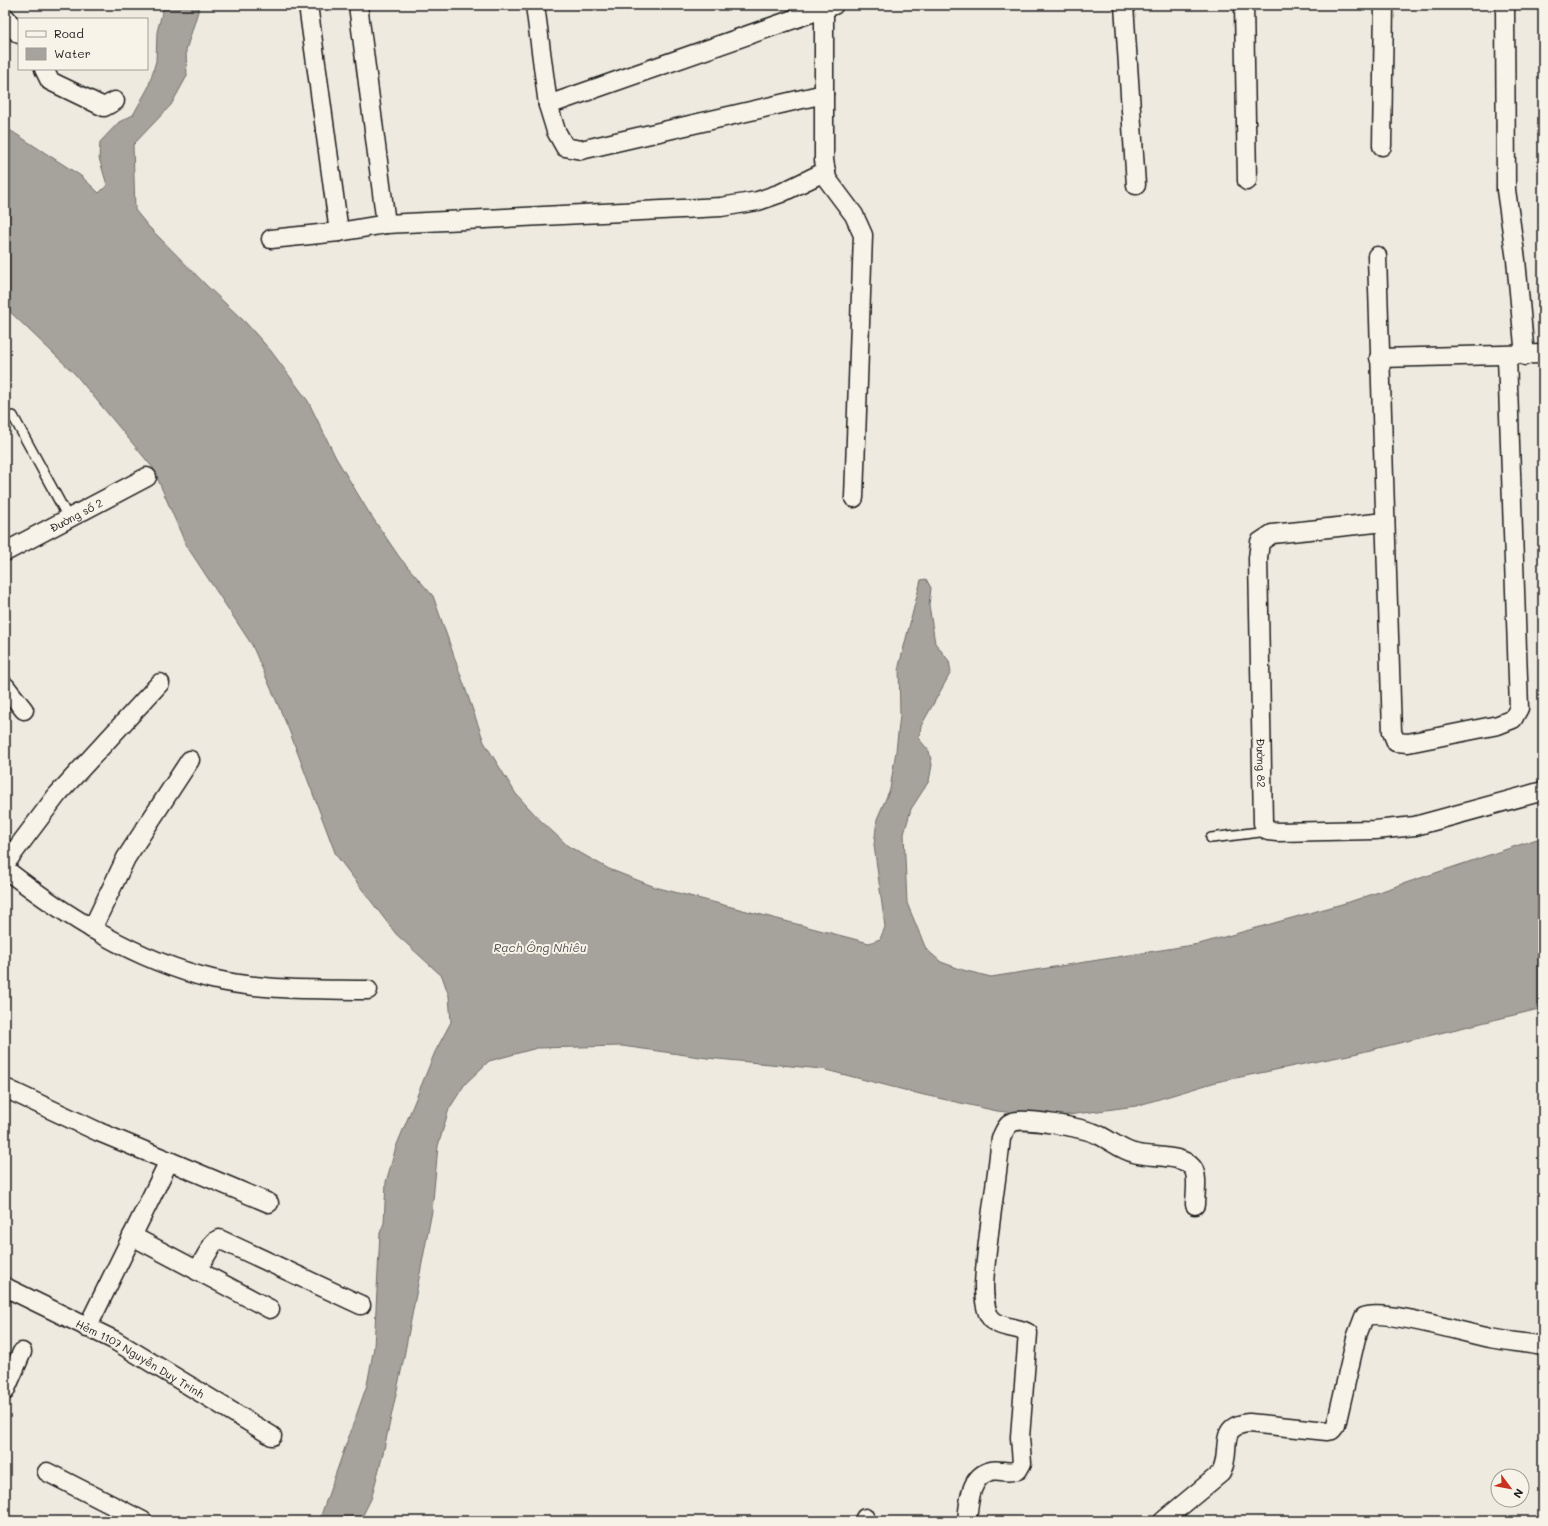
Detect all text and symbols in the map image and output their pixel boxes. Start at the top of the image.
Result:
legend [18,18,148,70]
text: Road [54,25,84,41]
text: Water [54,45,91,61]
street label: Đường số 2 [47,494,105,535]
street label: Đường 82 [1254,738,1270,788]
water label: Rạch Ông Nhiêu [493,939,587,955]
street label: Hẻm 1107 Nguyễn Duy Trinh [74,1315,208,1401]
north arrow [1490,1468,1530,1508]
text: N [1510,1486,1527,1501]

